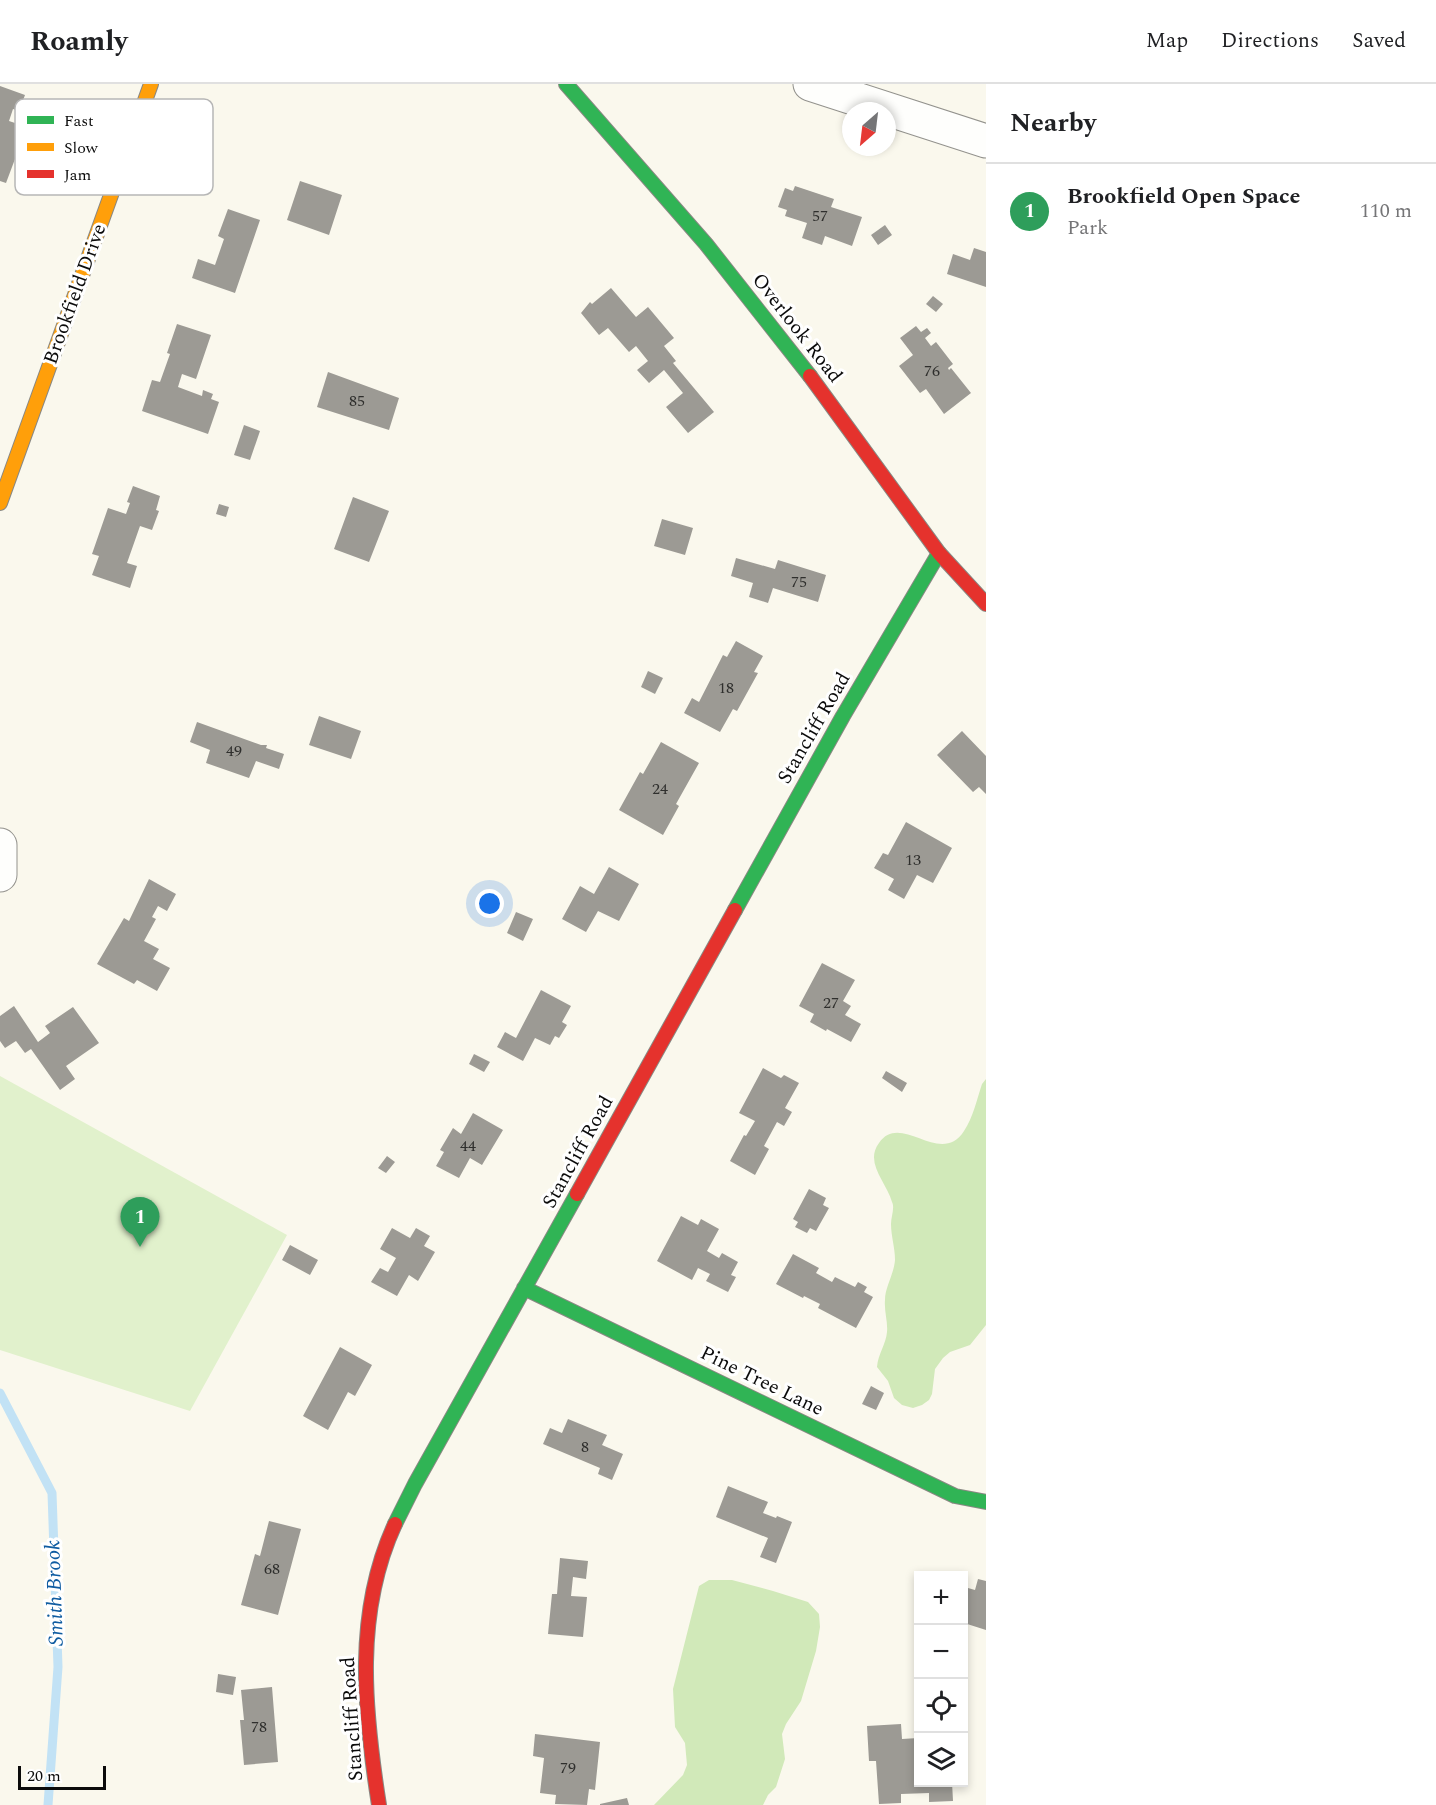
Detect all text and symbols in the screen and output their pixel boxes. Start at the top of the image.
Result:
text: Roamly [30,20,128,63]
text: Map [1146,25,1188,57]
text: Directions [1221,25,1319,57]
text: Saved [1352,25,1406,57]
legend [15,99,213,195]
north arrow [842,102,896,156]
text: Nearby [1010,103,1096,143]
text: Fast [64,109,94,133]
text: Slow [64,136,99,160]
text: Jam [64,163,92,187]
text: Brookfield Open Space [1067,180,1300,213]
text: 1 [1024,196,1035,226]
text: 110 m [1360,196,1412,226]
house number: 57 [812,204,828,228]
text: Park [1067,213,1108,243]
street label: Brookfield Drive [36,220,114,368]
street label: Overlook Road [744,267,850,389]
house number: 76 [924,359,940,383]
house number: 85 [349,389,365,413]
house number: 75 [791,570,807,594]
street label: Stancliff Road [770,666,858,790]
house number: 18 [718,676,734,700]
house number: 49 [226,739,242,763]
house number: 24 [652,777,668,801]
house number: 13 [905,848,921,872]
your location [475,889,504,918]
house number: 27 [823,991,839,1015]
street label: Stancliff Road [535,1090,621,1214]
house number: 44 [460,1134,476,1158]
pin: 1 [120,1198,160,1247]
street label: Pine Tree Lane [695,1338,829,1424]
house number: 8 [581,1435,589,1459]
water label: Smith Brook [37,1539,73,1647]
house number: 68 [264,1557,280,1581]
map controls [914,1571,968,1787]
button: + [914,1571,968,1625]
button: − [914,1625,968,1679]
street label: Stancliff Road [333,1656,371,1782]
button: locate [914,1679,968,1733]
house number: 78 [251,1715,267,1739]
button: layers [914,1733,968,1787]
house number: 79 [560,1756,576,1780]
scale bar [18,1763,106,1790]
text: 20 m [27,1764,61,1788]

